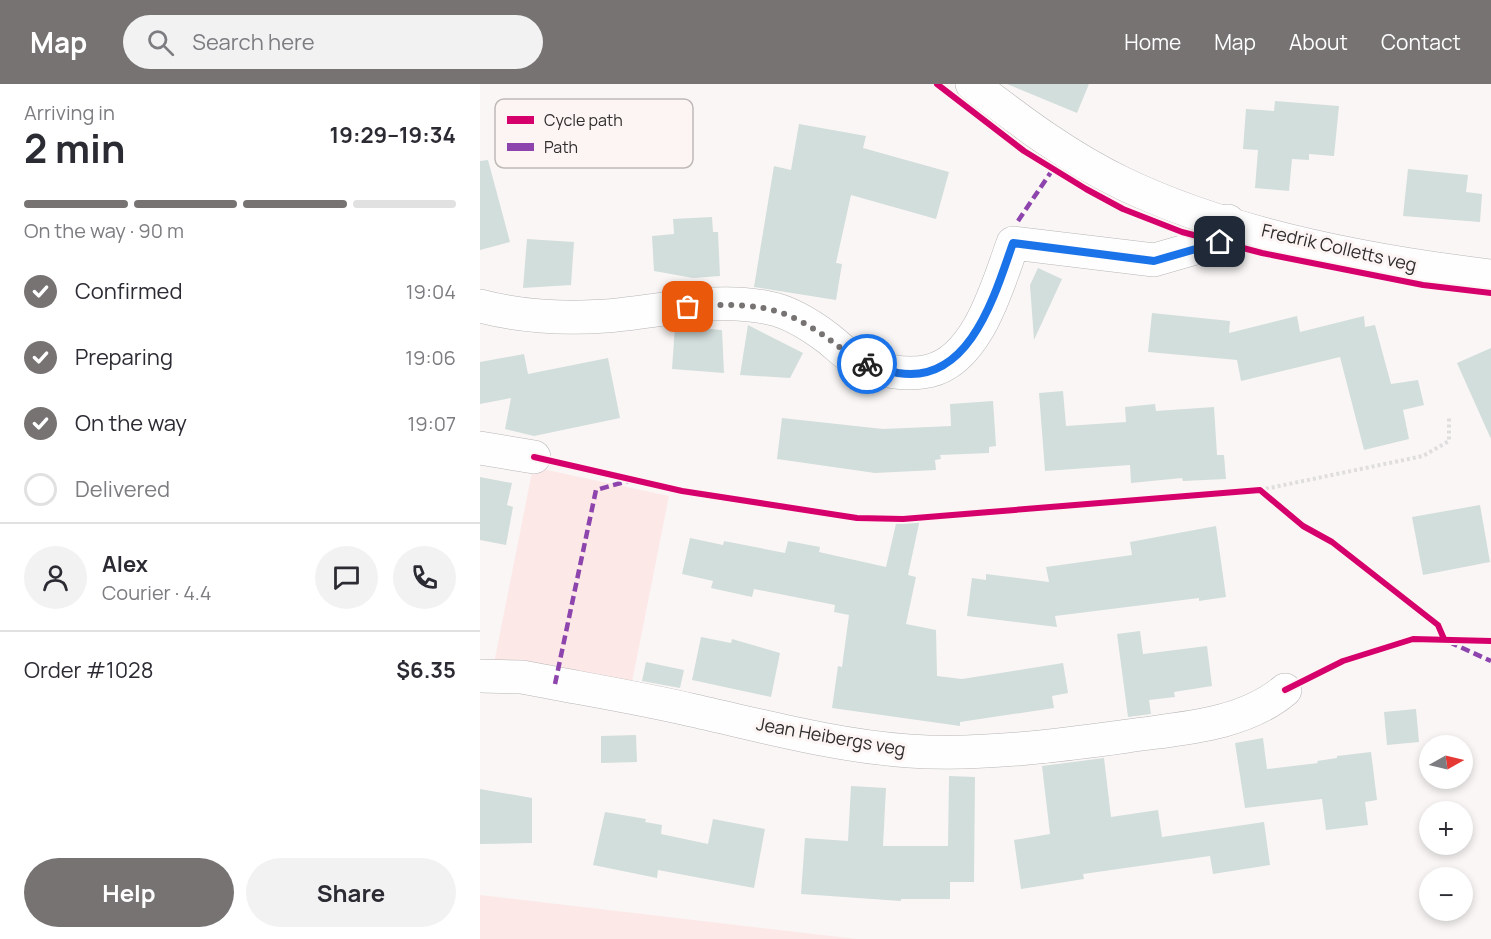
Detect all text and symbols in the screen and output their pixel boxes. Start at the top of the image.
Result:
search box [123,15,543,69]
text: Map [30,23,87,61]
icon: search [144,26,177,59]
text: Search here [192,27,315,57]
text: Home [1124,28,1181,56]
text: Map [1214,28,1256,56]
text: About [1289,28,1348,56]
text: Contact [1381,28,1461,56]
text: Arriving in [24,99,115,126]
legend [495,99,693,168]
text: Cycle path [544,109,623,131]
text: 19:29–19:34 [330,120,456,150]
text: 2 min [24,121,125,175]
text: Path [544,136,578,158]
pin [1194,216,1245,267]
text: On the way · 90 m [24,217,184,244]
street label: Fredrik Colletts veg [1259,217,1419,277]
icon: home [1203,225,1236,258]
icon: check [24,275,57,308]
text: Confirmed [75,276,183,306]
text: 19:04 [406,278,456,305]
pin [662,281,713,332]
icon: bag [671,290,704,323]
courier [837,334,897,394]
icon: check [24,341,57,374]
text: Preparing [75,342,173,372]
text: 19:06 [405,344,456,371]
icon: bike [851,348,884,381]
icon: check [24,407,57,440]
text: On the way [75,408,187,438]
text: 19:07 [408,410,456,437]
text: Delivered [75,474,170,504]
button: person [24,546,87,609]
button: chat [315,546,378,609]
button: phone [393,546,456,609]
text: Alex [102,549,148,579]
text: Courier · 4.4 [102,579,212,606]
text: Order #1028 [24,655,153,685]
text: $6.35 [396,655,456,685]
street label: Jean Heibergs veg [755,711,908,761]
north arrow [1419,735,1473,789]
map controls [1419,735,1473,921]
button: + [1419,801,1473,855]
button: Help [24,858,234,927]
button: Share [246,858,456,927]
button: − [1419,867,1473,921]

